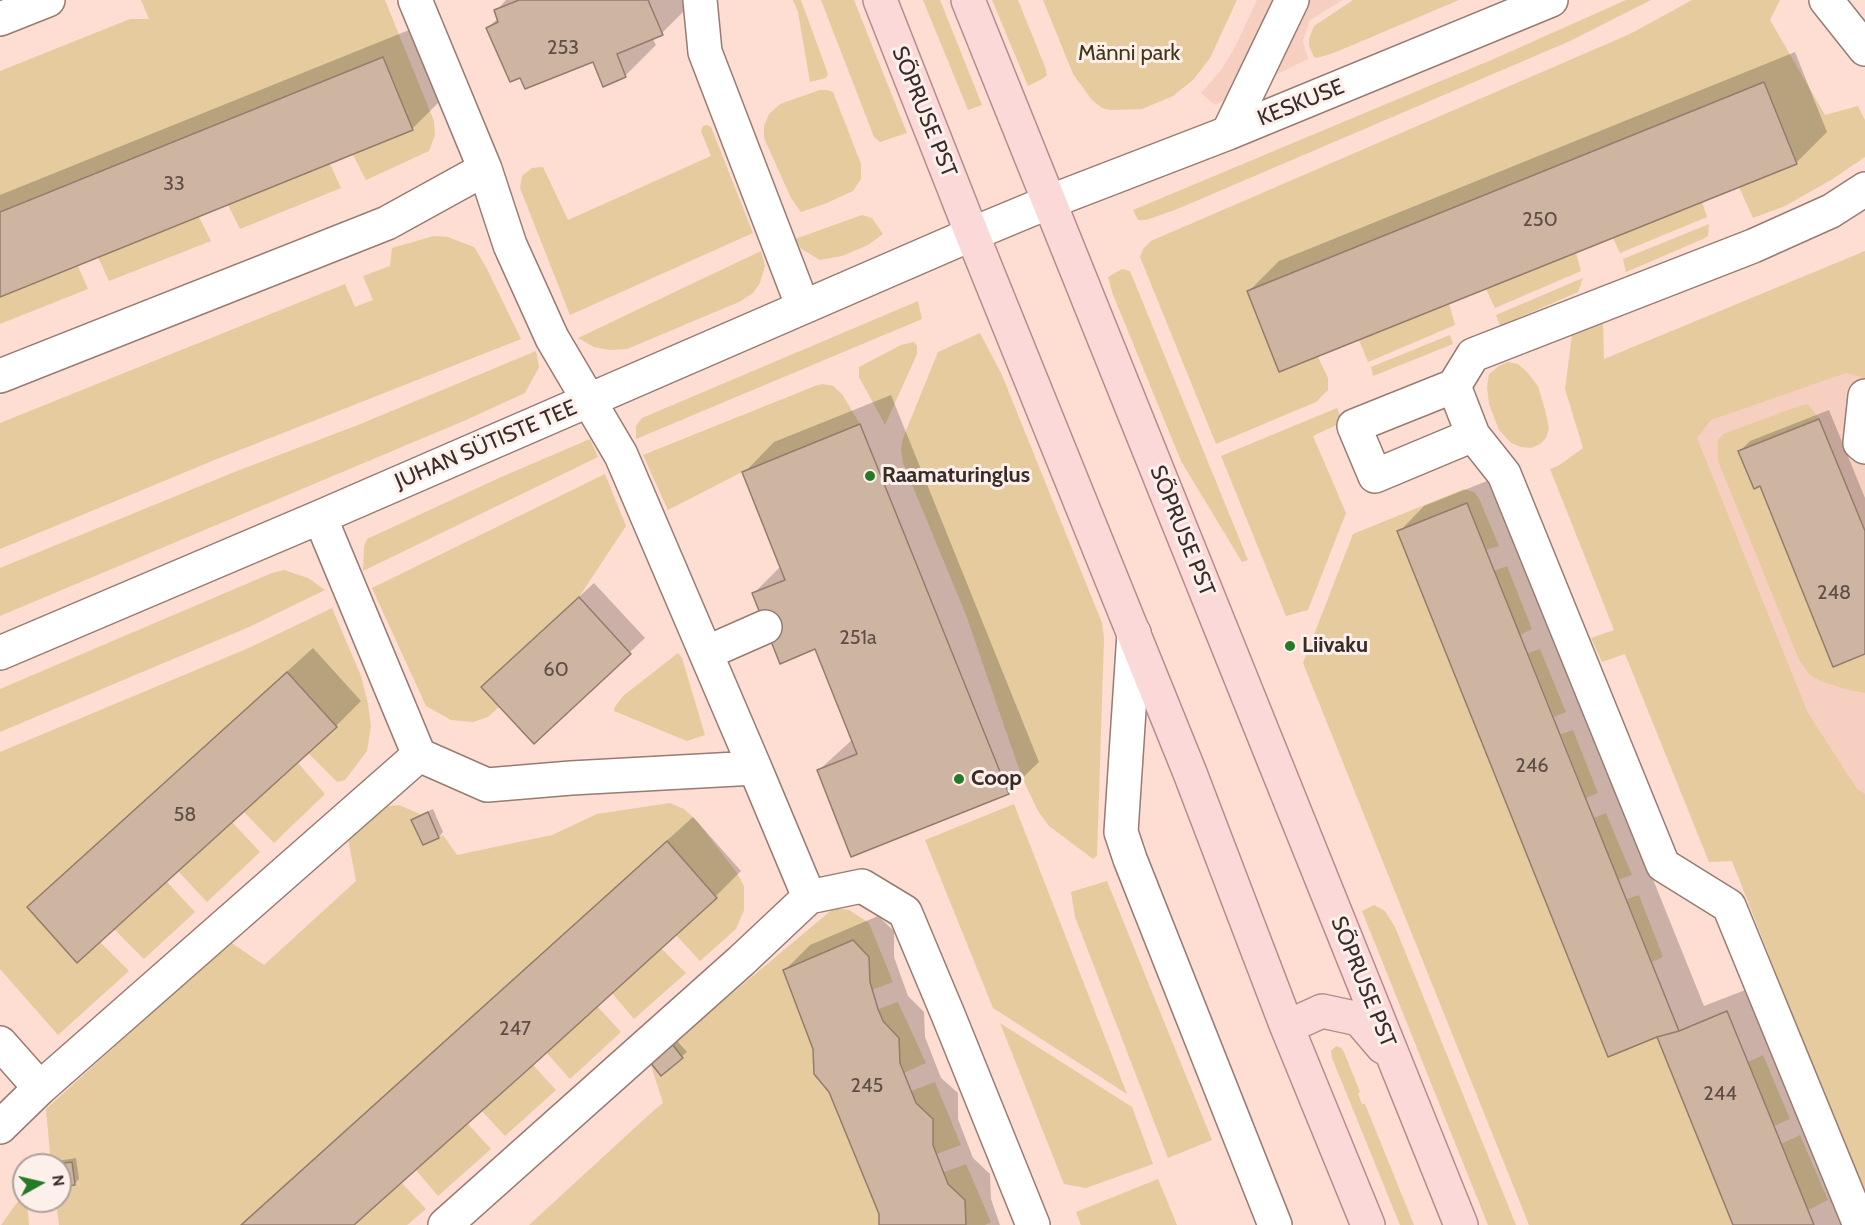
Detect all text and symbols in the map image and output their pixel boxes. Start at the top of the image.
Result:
house number: 253 [547,36,579,60]
park label: Männi park [1078,41,1180,67]
street label: SÕPRUSE PST [886,43,962,181]
street label: KESKUSE [1254,74,1348,132]
house number: 33 [163,172,185,196]
house number: 250 [1522,208,1558,232]
street label: JUHAN SÜTISTE TEE [391,395,581,495]
street label: SÕPRUSE PST [1144,462,1220,600]
place label: Raamaturinglus [882,463,1030,489]
marker: Raamaturinglus [863,469,877,483]
house number: 248 [1817,581,1851,605]
house number: 251a [839,626,877,650]
place label: Liivaku [1302,633,1368,659]
marker: Liivaku [1283,639,1297,653]
house number: 60 [543,658,569,682]
house number: 246 [1515,754,1549,778]
place label: Coop [971,766,1022,792]
marker: Coop [952,772,966,786]
house number: 58 [174,803,196,827]
street label: SÕPRUSE PST [1325,913,1401,1051]
house number: 247 [499,1017,531,1041]
house number: 245 [851,1074,883,1098]
house number: 244 [1703,1082,1737,1106]
north arrow [12,1153,72,1213]
text: N [48,1174,69,1188]

